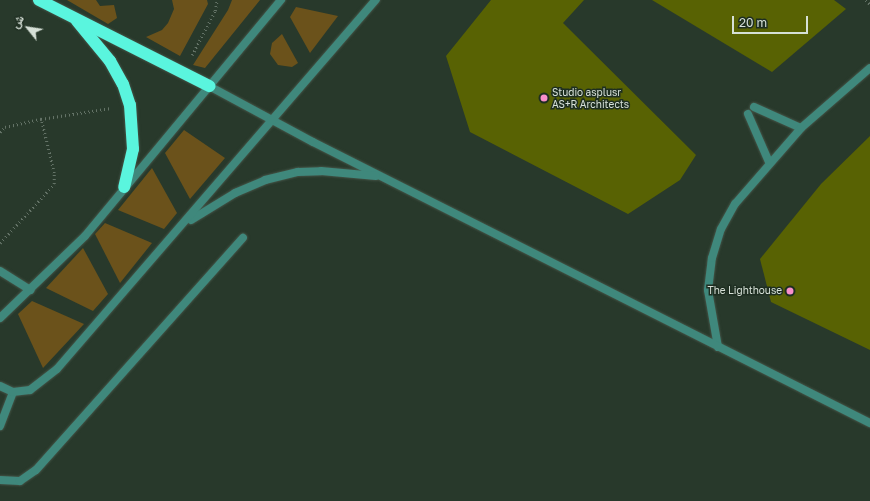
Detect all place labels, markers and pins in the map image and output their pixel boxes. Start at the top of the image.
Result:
place label: Studio asplusr AS+R Architects [552,86,629,110]
marker: Studio asplusr AS+R Architects [539,93,549,103]
place label: The Lighthouse [707,285,782,297]
marker: The Lighthouse [785,286,795,296]

